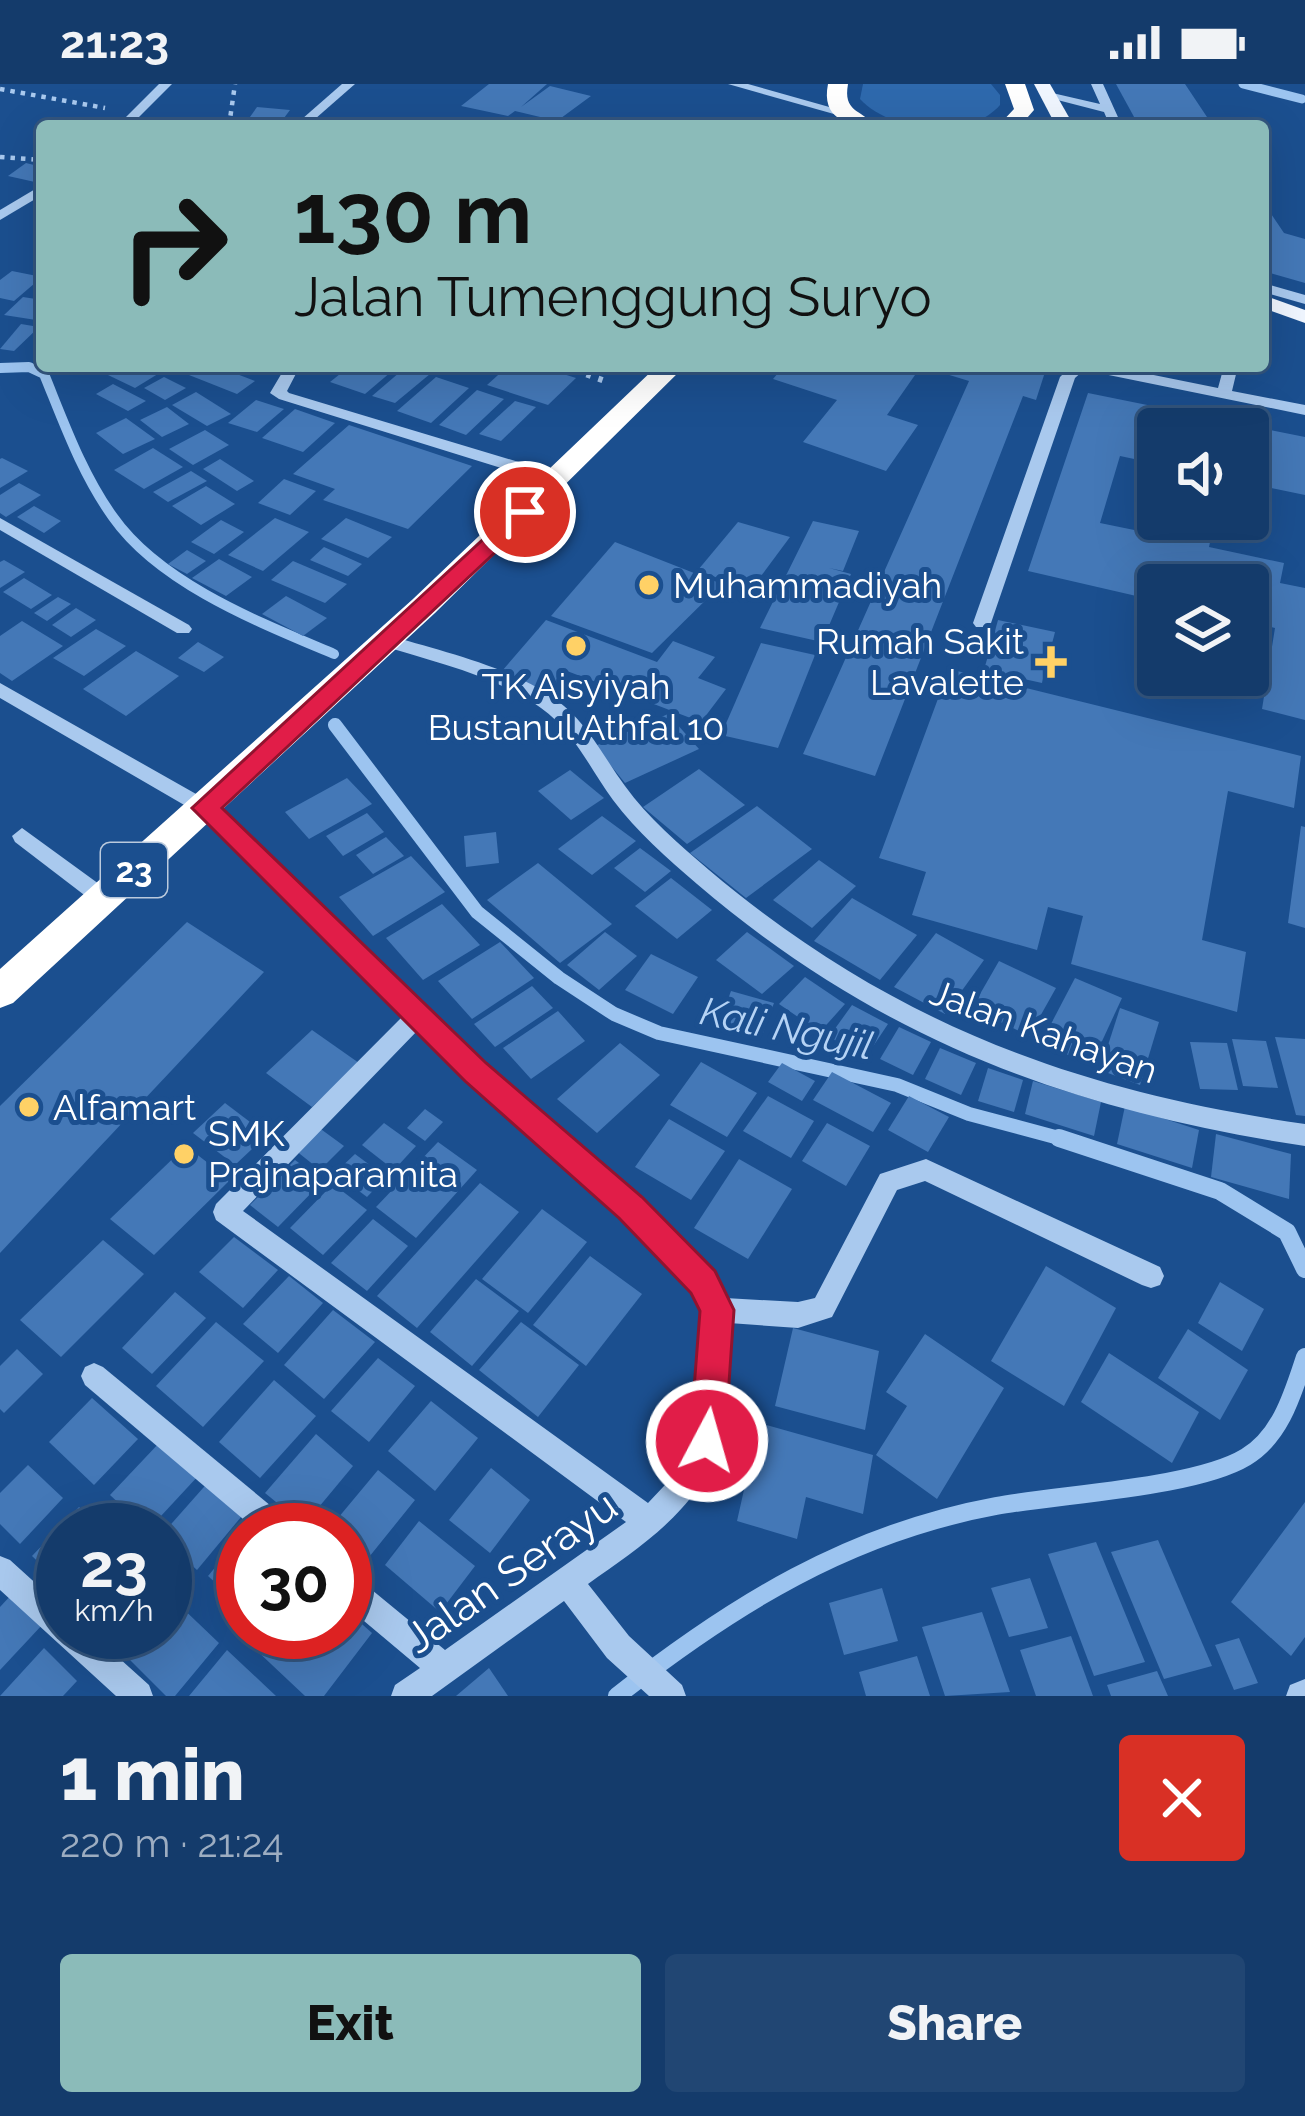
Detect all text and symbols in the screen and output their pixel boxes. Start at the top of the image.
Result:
text: 21:23 [60,16,169,69]
text: 130 m [294,164,532,263]
icon: right [96,168,252,324]
text: Jalan Tumenggung Suryo [294,265,932,329]
map controls [1137,408,1269,696]
button: sound [1137,408,1269,540]
pin [474,461,576,563]
icon: arrive [492,479,558,545]
place label: Muhammadiyah [673,564,942,606]
button: layers [1137,564,1269,696]
marker: Muhammadiyah [636,572,662,598]
place label: Rumah Sakit Lavalette [816,620,1024,703]
marker: TK Aisyiyah Bustanul Athfal 10 [563,633,589,659]
marker: Rumah Sakit Lavalette [1035,646,1067,678]
place label: TK Aisyiyah Bustanul Athfal 10 [428,665,724,748]
road number: 23 [101,843,167,897]
street label: Jalan Kahayan [925,970,1163,1092]
water label: Kali Ngujil [696,987,878,1069]
place label: Alfamart [53,1086,196,1128]
marker: Alfamart [16,1094,42,1120]
place label: SMK Prajnaparamita [208,1112,458,1195]
marker: SMK Prajnaparamita [171,1141,197,1167]
position arrow [644,1378,770,1504]
street label: Jalan Serayu [396,1481,626,1663]
speed limit sign: 30 [216,1503,372,1659]
text: 23 [80,1531,148,1601]
text: km/h [74,1593,154,1628]
text: 1 min [60,1732,245,1817]
button: close [1119,1735,1245,1861]
text: 220 m · 21:24 [60,1820,284,1866]
button: Exit [60,1954,641,2092]
button: Share [665,1954,1245,2092]

